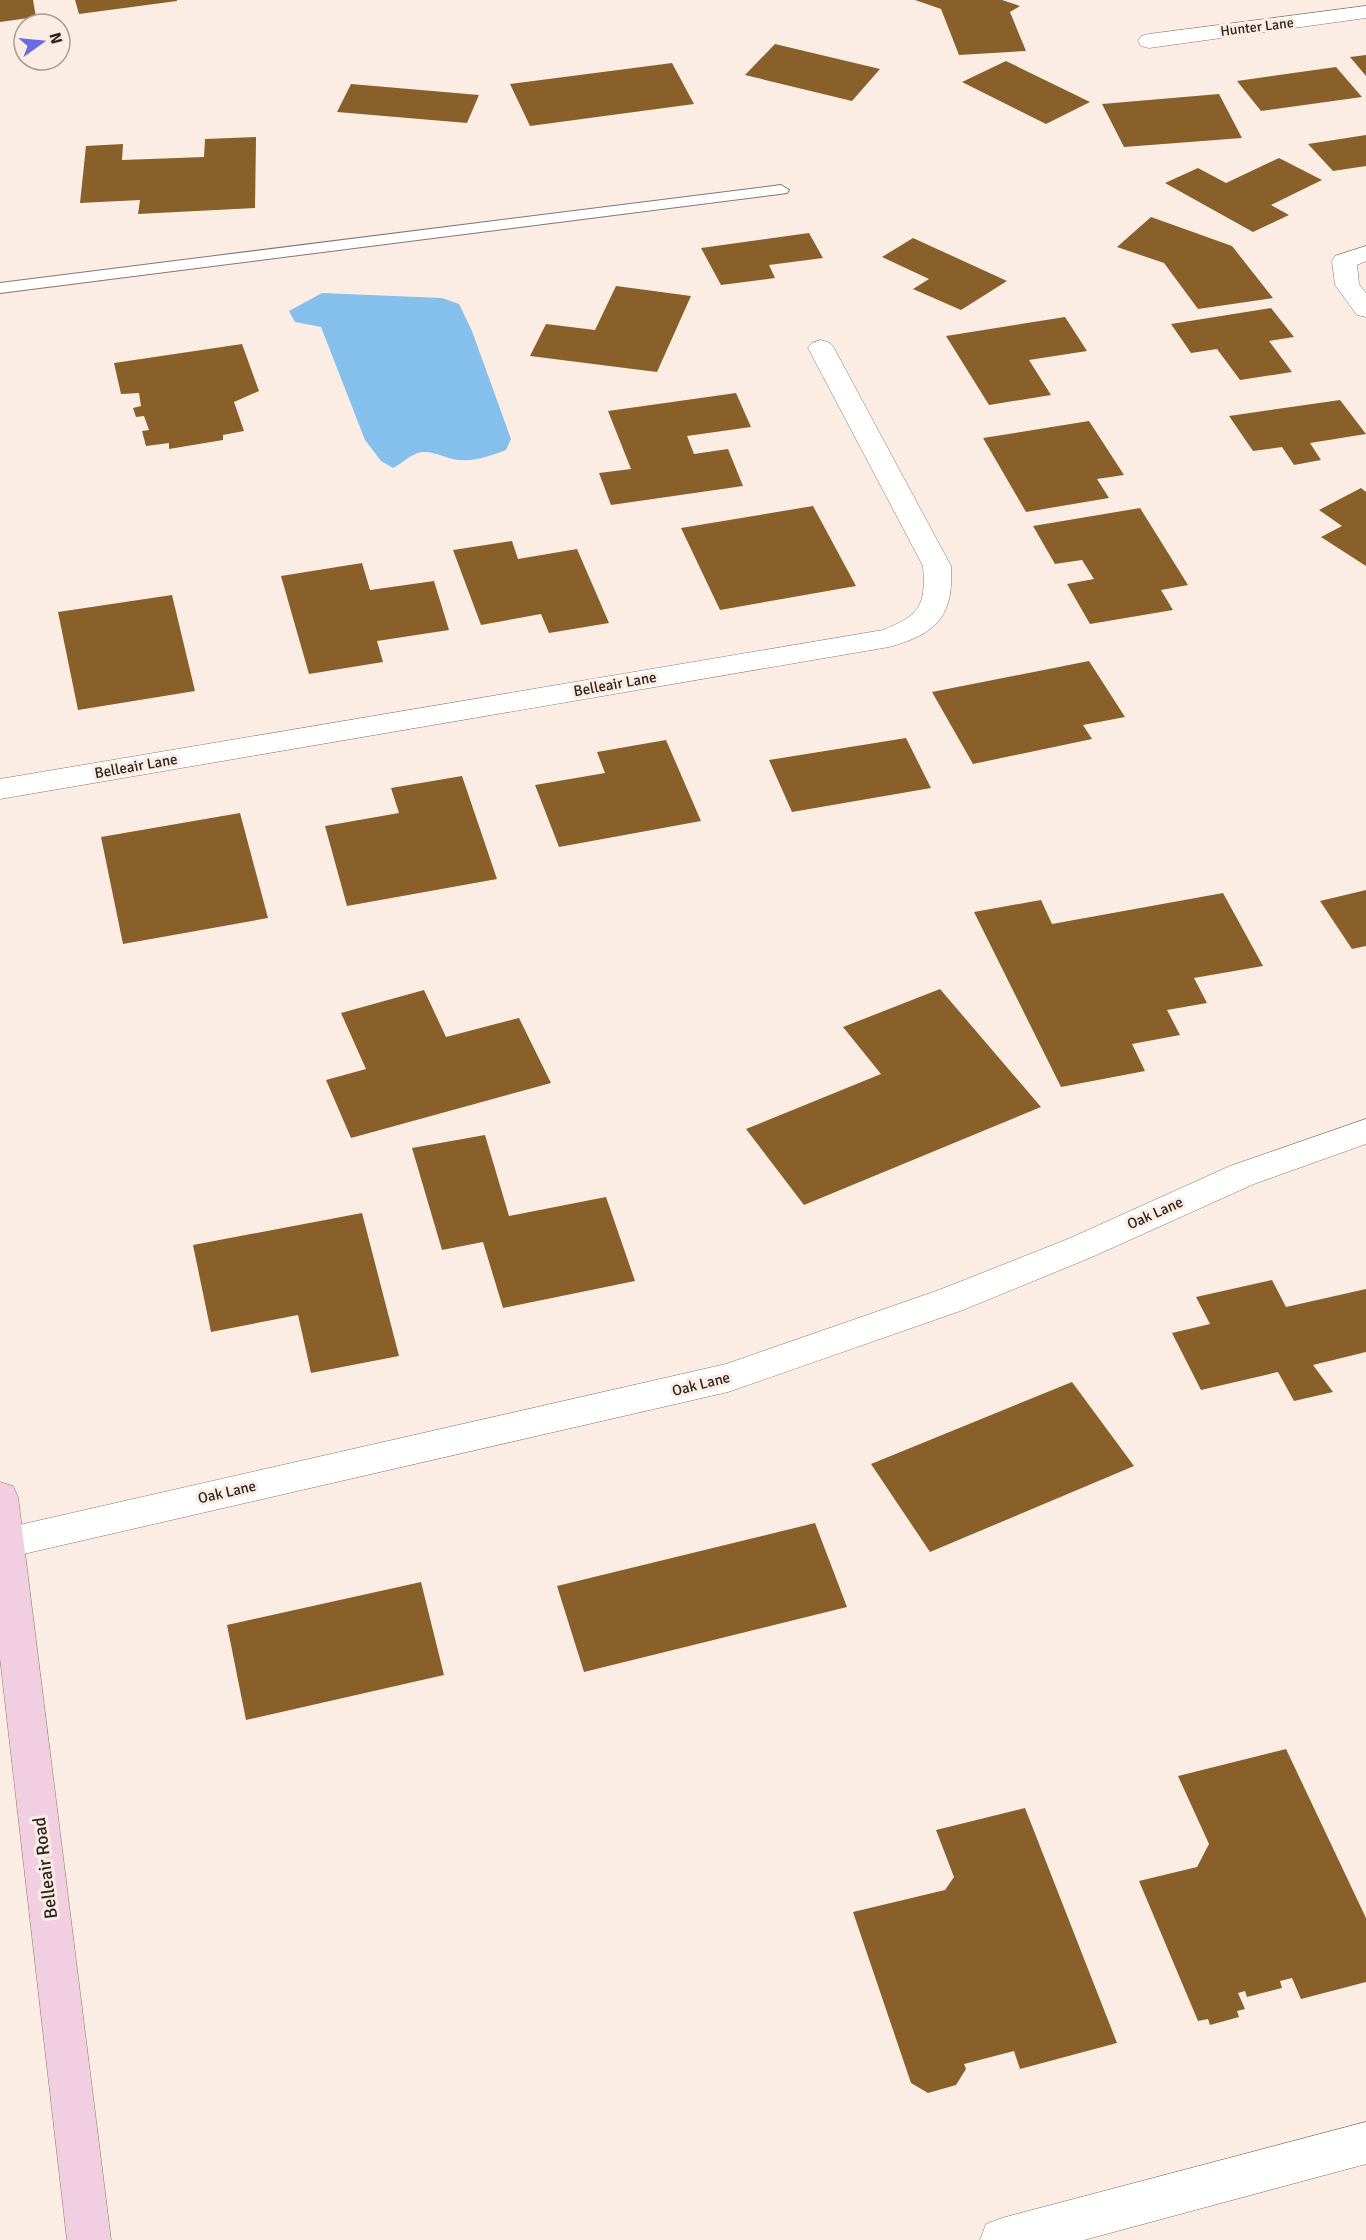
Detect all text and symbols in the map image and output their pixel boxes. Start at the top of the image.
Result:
north arrow [12,12,72,72]
street label: Hunter Lane [1219,14,1295,40]
text: N [44,30,67,46]
street label: Belleair Lane [572,668,658,700]
street label: Belleair Lane [93,750,179,782]
street label: Oak Lane [1124,1193,1186,1233]
street label: Oak Lane [670,1368,732,1400]
street label: Oak Lane [196,1477,258,1507]
street label: Belleair Road [28,1816,62,1920]

